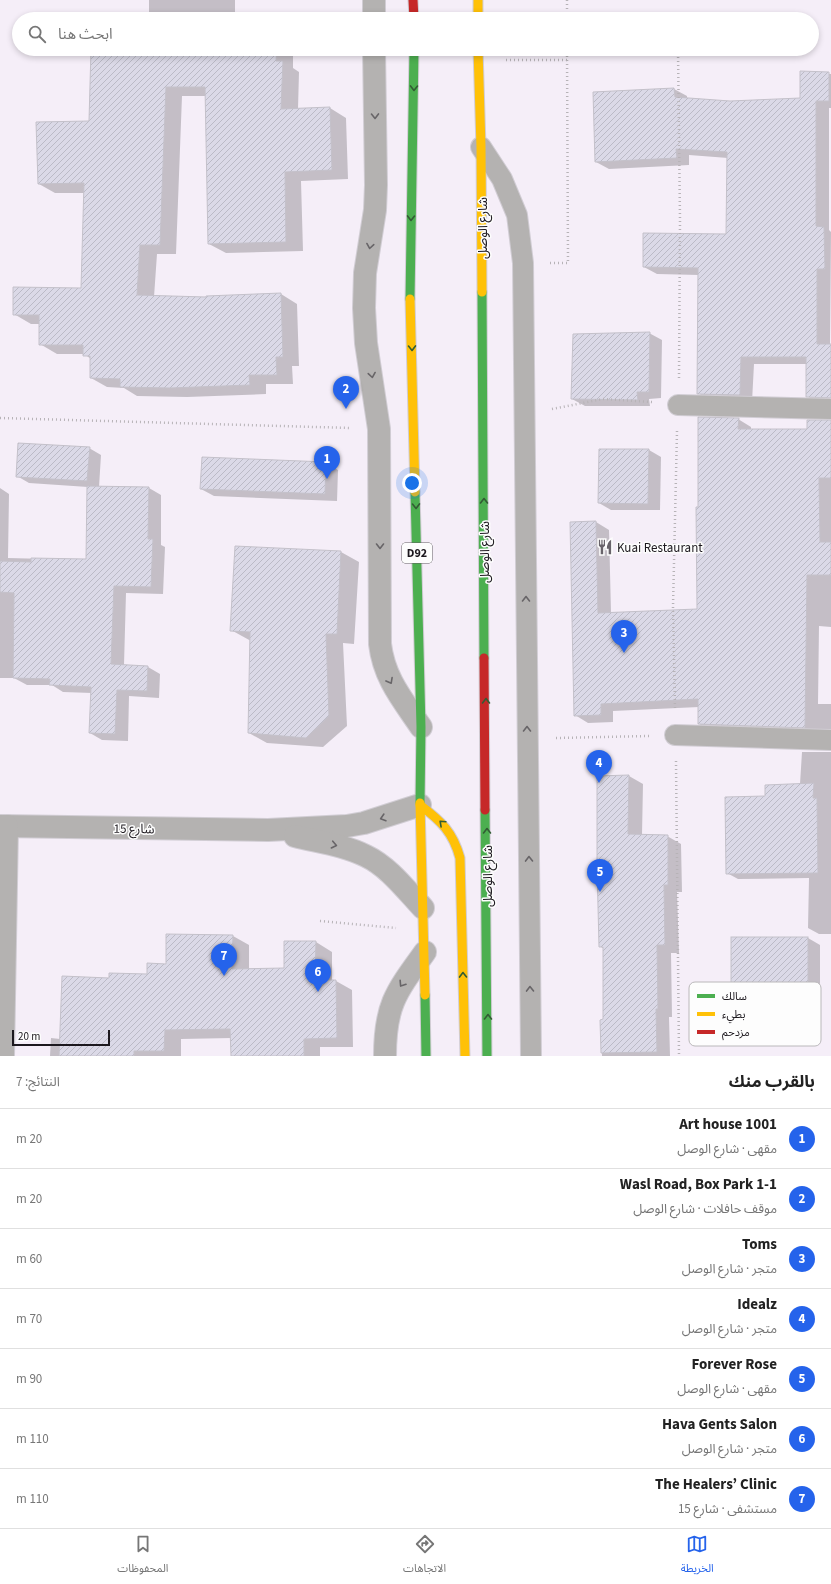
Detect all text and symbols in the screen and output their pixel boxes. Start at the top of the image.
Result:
search box [12,12,819,56]
icon: search [26,23,48,45]
text: ابحث هنا [58,24,113,45]
one-way arrow [410,85,418,91]
one-way arrow [371,113,379,119]
street label: شارع الوصل [474,197,493,259]
one-way arrow [407,215,416,221]
one-way arrow [366,243,374,249]
one-way arrow [407,345,416,351]
one-way arrow [367,372,376,378]
pin: 2 [333,376,359,409]
pin: 1 [314,446,340,479]
your location [402,473,422,493]
one-way arrow [480,498,488,504]
one-way arrow [411,503,420,509]
street label: شارع الوصل [476,521,495,583]
restaurant icon: Kuai Restaurant [596,538,614,556]
place label: Kuai Restaurant [617,539,703,557]
one-way arrow [376,543,384,549]
road number: D92 [402,543,432,563]
one-way arrow [522,596,530,602]
pin: 3 [611,620,637,653]
one-way arrow [386,677,393,684]
one-way arrow [482,698,490,704]
one-way arrow [523,726,531,732]
pin: 4 [586,750,612,783]
one-way arrow [379,813,386,822]
street label: شارع 15 [113,820,155,839]
one-way arrow [439,821,446,828]
one-way arrow [483,828,491,834]
one-way arrow [330,840,337,848]
street label: شارع الوصل [479,845,498,907]
one-way arrow [524,856,533,862]
pin: 5 [587,859,613,892]
pin: 7 [211,943,237,976]
pin: 6 [305,959,331,992]
one-way arrow [459,972,467,978]
one-way arrow [399,980,407,987]
legend [689,982,821,1046]
one-way arrow [526,986,534,992]
text: سالك [722,989,747,1004]
text: بطيء [722,1007,745,1024]
one-way arrow [484,1014,492,1020]
text: مزدحم [722,1025,750,1041]
scale bar [12,1028,110,1047]
text: 20 m [18,1029,40,1044]
text: بالقرب منك [729,1070,815,1094]
text: النتائج: 7 [16,1073,60,1091]
text: Art house 1001 [679,1114,777,1135]
text: 20 m [16,1130,42,1148]
text: 1 [799,1130,805,1148]
text: مقهى · شارع الوصل [677,1140,777,1158]
text: Wasl Road, Box Park 1-1 [620,1174,777,1195]
text: 20 m [16,1190,42,1208]
text: 2 [799,1190,805,1208]
text: موقف حافلات · شارع الوصل [633,1200,777,1218]
text: Toms [742,1234,777,1255]
text: 60 m [16,1250,42,1268]
text: 3 [799,1250,805,1268]
text: متجر · شارع الوصل [682,1260,777,1278]
text: Idealz [737,1294,777,1315]
text: 70 m [16,1310,42,1328]
text: 4 [799,1310,805,1328]
text: متجر · شارع الوصل [682,1320,777,1338]
text: Forever Rose [691,1354,777,1375]
text: 90 m [16,1370,42,1388]
text: 5 [799,1370,805,1388]
text: مقهى · شارع الوصل [677,1380,777,1398]
text: Hava Gents Salon [662,1414,777,1435]
text: 110 m [16,1430,49,1448]
text: 6 [799,1430,805,1448]
text: متجر · شارع الوصل [682,1440,777,1458]
text: The Healers’ Clinic [655,1474,777,1495]
text: 110 m [16,1490,49,1508]
text: 7 [799,1490,805,1508]
text: مستشفى · شارع 15 [678,1500,777,1518]
tab: المحفوظات [117,1533,168,1580]
tab: الاتجاهات [403,1533,446,1580]
tab: الخريطة [681,1533,714,1580]

